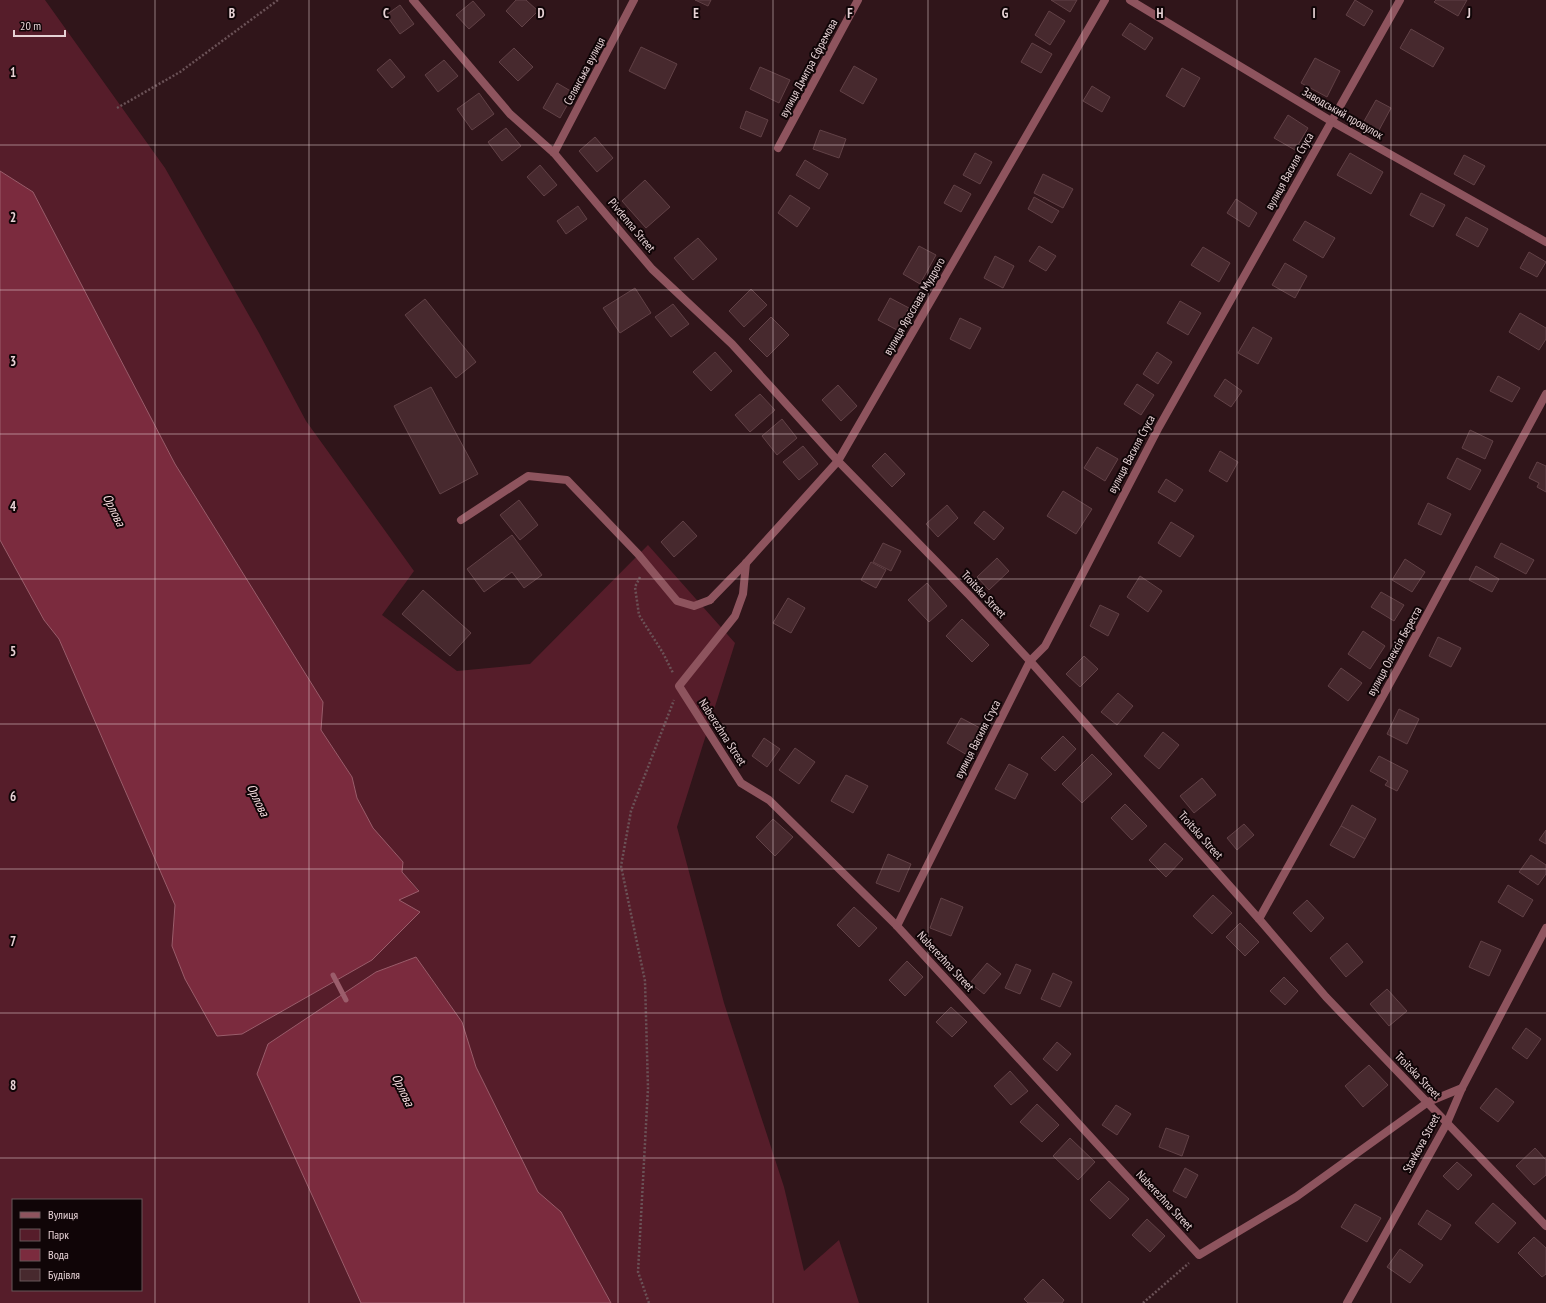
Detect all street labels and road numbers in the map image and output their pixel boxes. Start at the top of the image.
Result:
street label: вулиця Дмитра Єфремова [776,16,840,120]
street label: Селянська вулиця [560,34,608,108]
street label: Заводський провулок [1300,84,1387,142]
street label: вулиця Василя Стуса [1262,130,1317,212]
street label: Pivdenna Street [605,195,659,255]
street label: вулиця Ярослава Мудрого [880,255,948,357]
street label: вулиця Василя Стуса [1104,412,1158,496]
street label: Troitska Street [958,567,1010,621]
street label: вулиця Олексія Береста [1363,604,1425,698]
street label: Naberezhna Street [696,696,751,769]
street label: вулиця Василя Стуса [951,697,1003,781]
street label: Troitska Street [1175,808,1227,863]
street label: Naberezhna Street [914,928,978,995]
street label: Troitska Street [1392,1048,1445,1102]
street label: Stavkova Street [1399,1110,1443,1175]
street label: Naberezhna Street [1133,1167,1197,1234]

